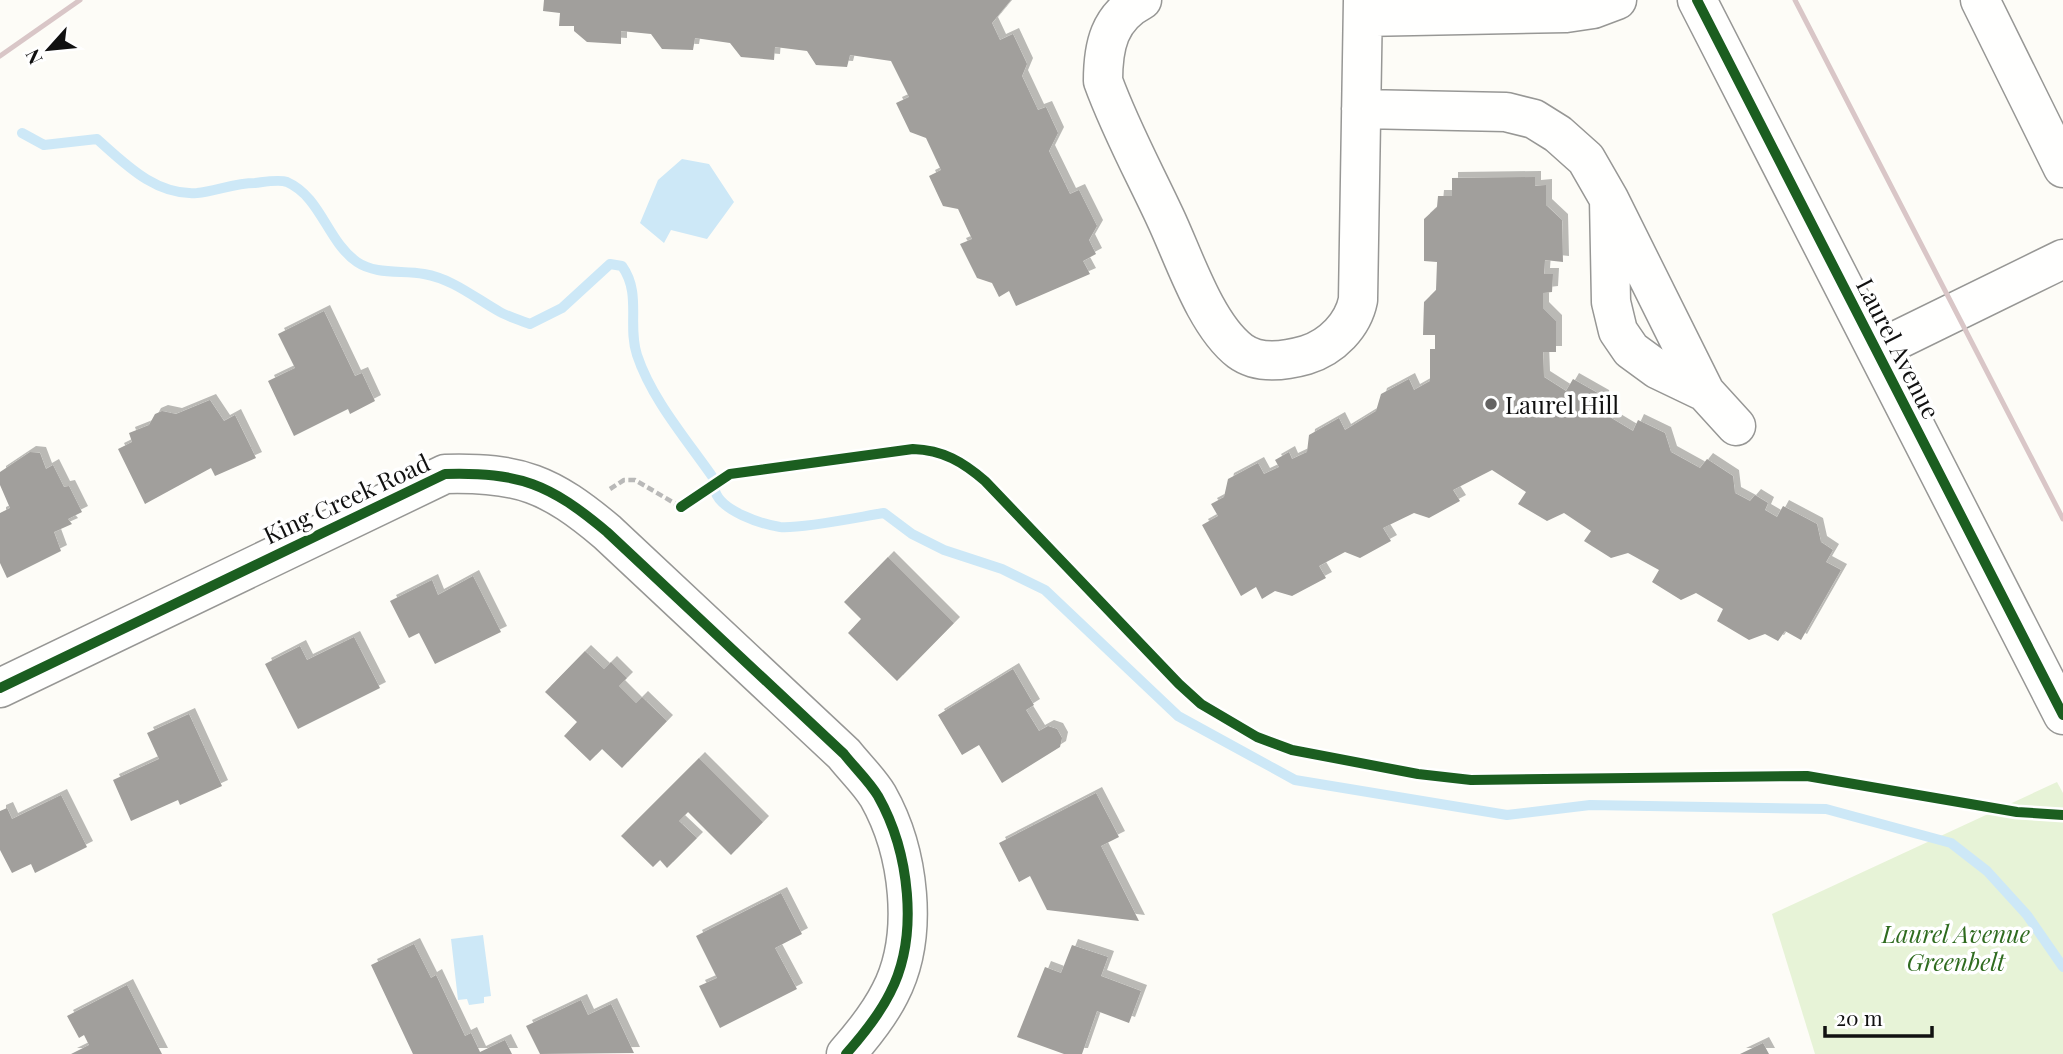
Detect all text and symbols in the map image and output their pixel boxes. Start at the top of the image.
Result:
north arrow [14,14,84,84]
text: N [18,45,48,69]
street label: Laurel Avenue [1850,272,1948,424]
place label: Laurel Hill [1505,388,1619,420]
marker: Laurel Hill [1483,396,1499,412]
street label: King Creek Road [258,445,434,551]
park label: Laurel Avenue Greenbelt [1881,917,2030,977]
scale bar [1825,995,1932,1038]
text: 20 m [1836,1003,1883,1031]

